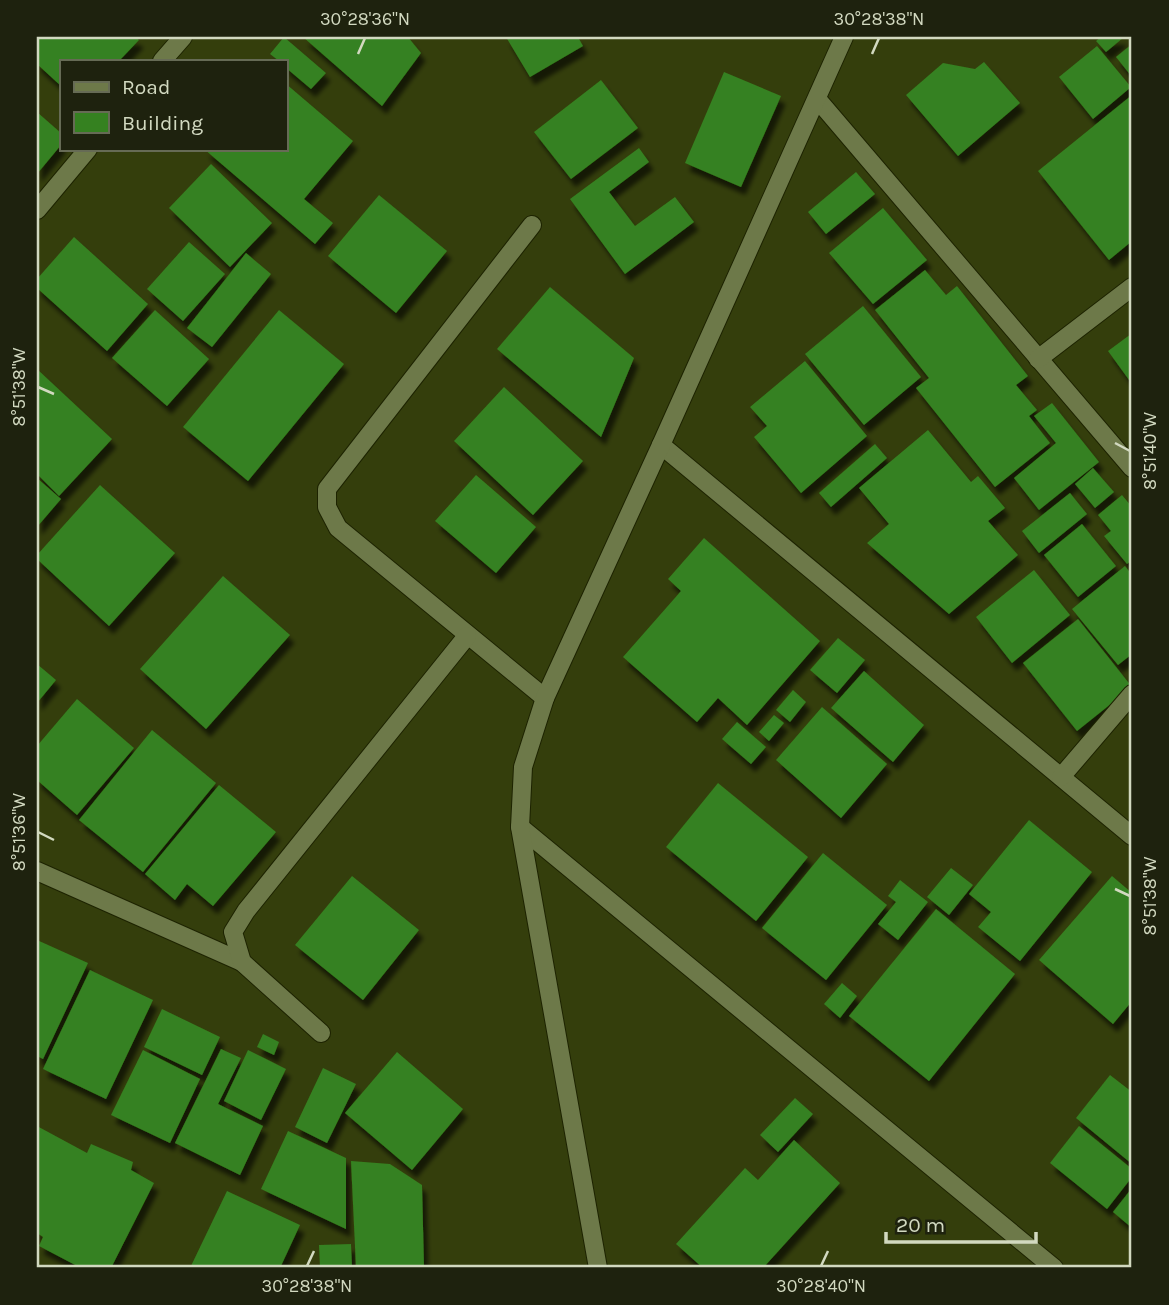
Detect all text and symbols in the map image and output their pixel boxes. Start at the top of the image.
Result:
text: 30°28'36"N [320,8,410,30]
text: 30°28'38"N [834,8,924,30]
legend [60,60,287,150]
text: Road [122,75,170,99]
text: Building [122,111,203,135]
text: 8°51'38"W [8,347,30,427]
text: 8°51'40"W [1139,412,1161,490]
text: 8°51'36"W [8,793,30,871]
text: 8°51'38"W [1139,856,1161,936]
scale bar [886,1200,1036,1244]
text: 20 m [896,1213,945,1237]
text: 30°28'38"N [262,1275,352,1297]
text: 30°28'40"N [776,1275,866,1297]

